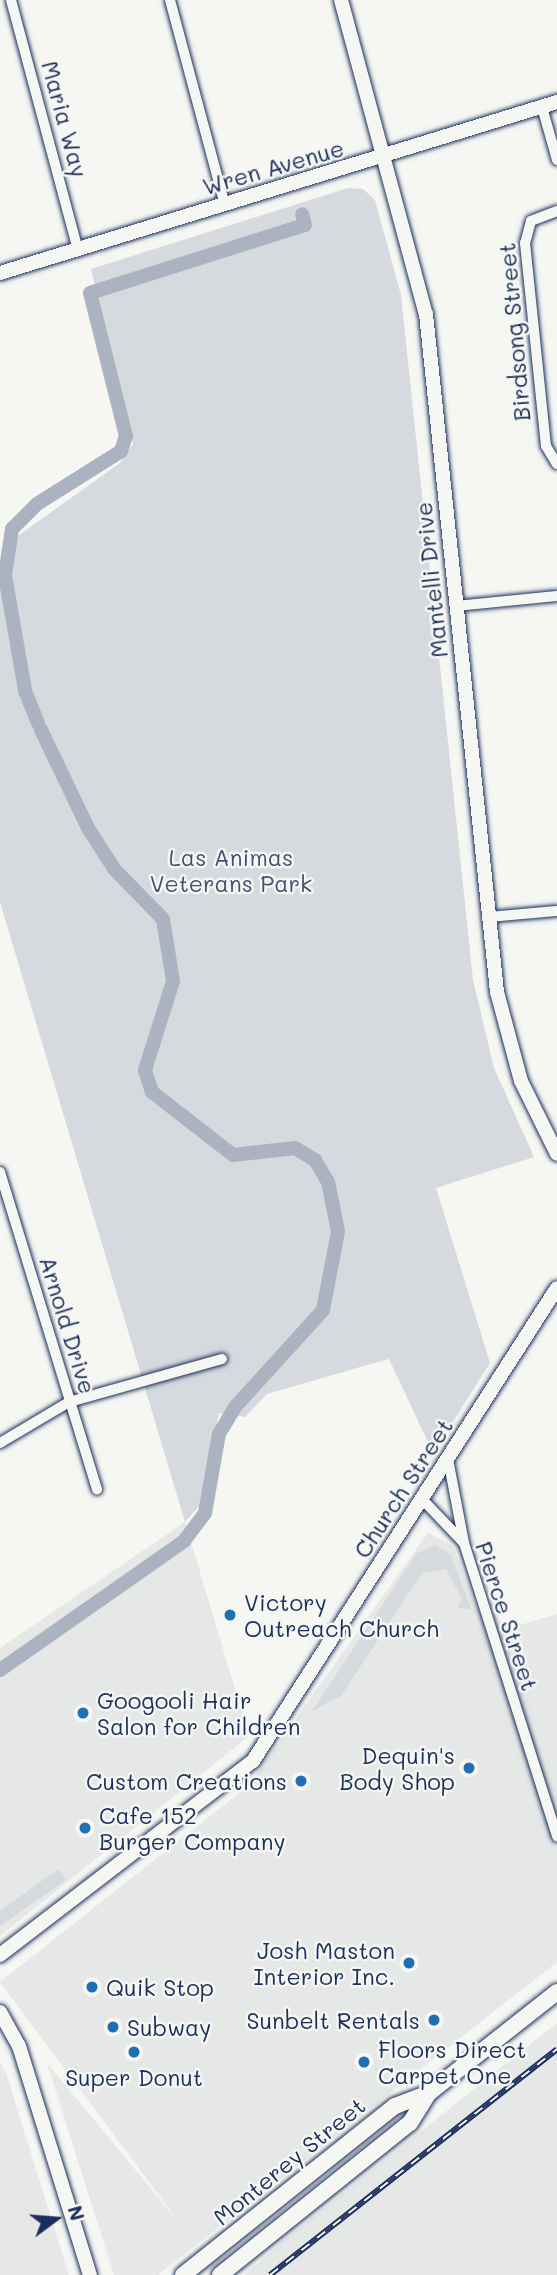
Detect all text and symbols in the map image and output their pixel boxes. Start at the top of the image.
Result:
street label: Maria Way [36,58,94,180]
street label: Wren Avenue [199,134,347,200]
street label: Birdsong Street [492,242,536,422]
street label: Mantelli Drive [409,501,453,659]
park label: Las Animas Veterans Park [150,843,312,897]
street label: Arnold Drive [34,1253,102,1397]
street label: Church Street [348,1413,458,1563]
street label: Pierce Street [470,1538,544,1694]
place label: Victory Outreach Church [244,1588,439,1642]
marker: Victory Outreach Church [222,1607,238,1623]
place label: Googooli Hair Salon for Children [97,1686,301,1740]
marker: Googooli Hair Salon for Children [75,1705,91,1721]
place label: Dequin's Body Shop [339,1741,455,1795]
marker: Dequin's Body Shop [461,1760,477,1776]
place label: Custom Creations [86,1767,287,1795]
marker: Custom Creations [293,1773,309,1789]
place label: Cafe 152 Burger Company [99,1801,286,1855]
marker: Cafe 152 Burger Company [77,1820,93,1836]
place label: Josh Maston Interior Inc. [254,1936,395,1990]
marker: Josh Maston Interior Inc. [401,1955,417,1971]
place label: Quik Stop [106,1973,214,2001]
marker: Quik Stop [84,1979,100,1995]
place label: Sunbelt Rentals [246,2006,420,2034]
marker: Sunbelt Rentals [426,2012,442,2028]
place label: Subway [127,2013,211,2041]
marker: Subway [105,2019,121,2035]
place label: Floors Direct Carpet One [378,2035,526,2089]
marker: Super Donut [126,2044,142,2060]
marker: Floors Direct Carpet One [356,2054,372,2070]
place label: Super Donut [65,2063,203,2091]
street label: Monterey Street [207,2091,371,2231]
north arrow [21,2184,91,2254]
text: N [63,2203,91,2223]

